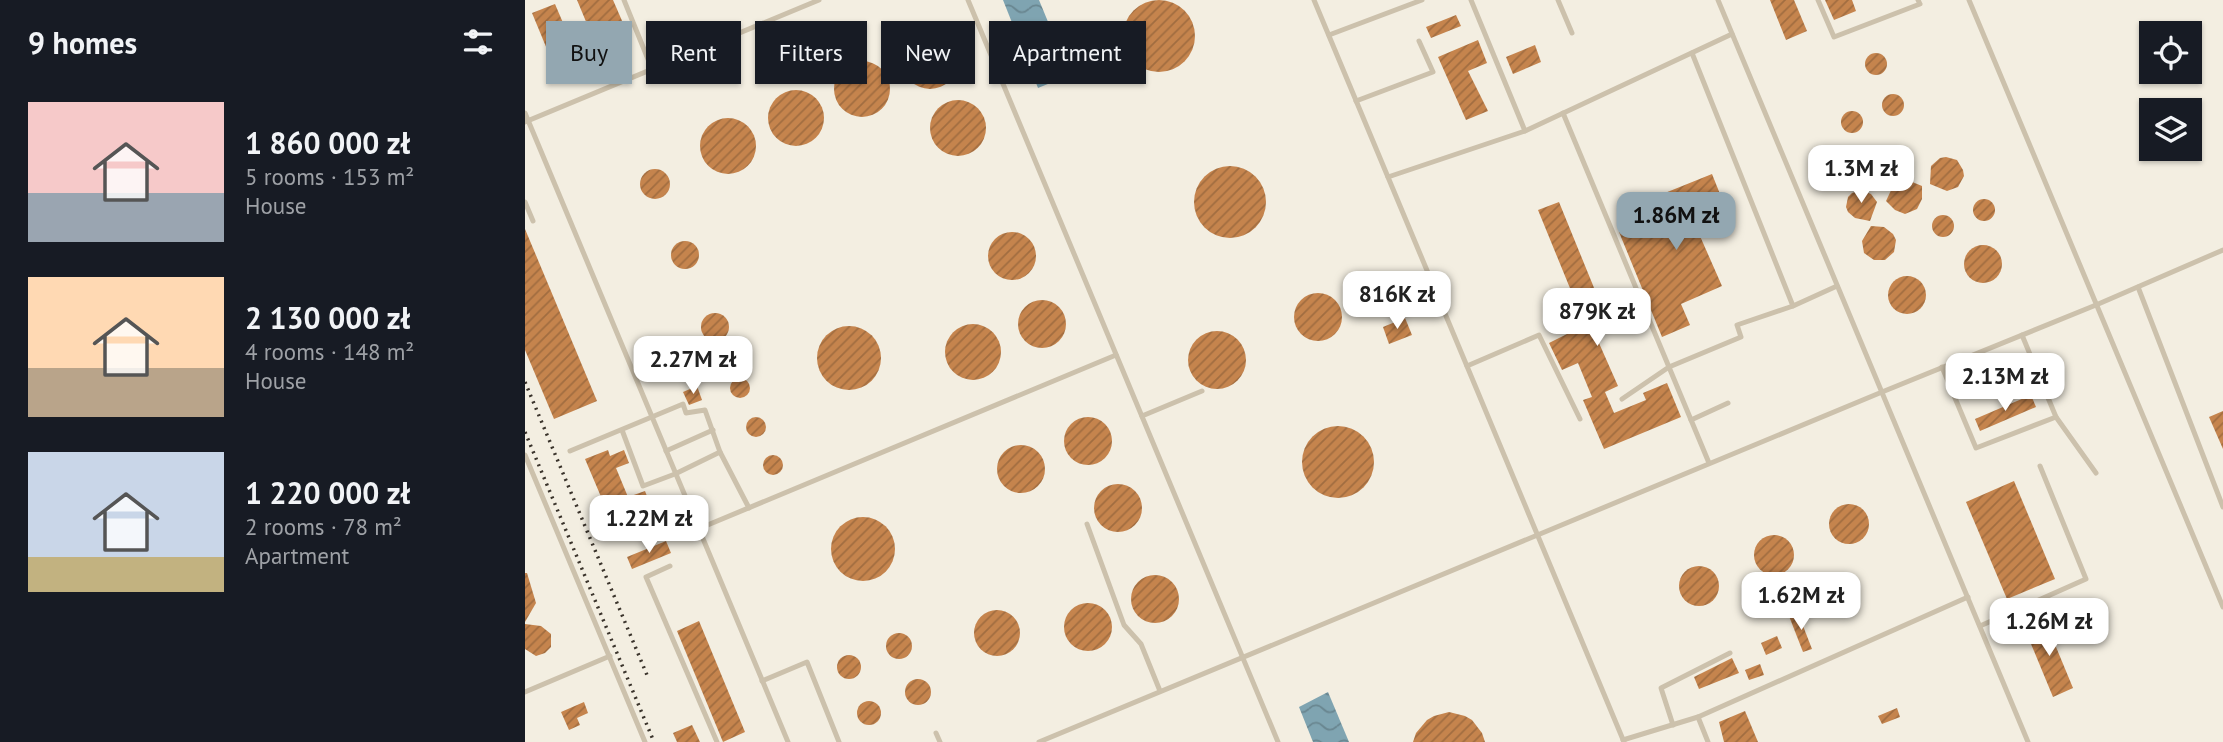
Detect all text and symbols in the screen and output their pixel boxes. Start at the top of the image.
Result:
chip: Buy [546,21,632,84]
chip: Rent [646,21,741,84]
chip: Filters [755,21,867,84]
chip: New [881,21,975,84]
chip: Apartment [989,21,1146,84]
map controls [2139,21,2202,161]
button: locate [2139,21,2202,84]
text: 9 homes [28,23,137,62]
icon: filters [459,23,497,61]
button: layers [2139,98,2202,161]
text: 1 860 000 zł [245,123,410,162]
icon: home [84,130,168,214]
pin: 1.3M zł [1796,146,1926,205]
text: 1.3M zł [1824,153,1898,182]
text: 5 rooms · 153 m² [245,162,414,191]
text: House [245,191,307,220]
pin: 1.86M zł [1604,192,1748,252]
text: 1.86M zł [1633,200,1719,229]
pin: 816K zł [1332,272,1462,331]
text: 816K zł [1359,279,1435,308]
pin: 879K zł [1532,288,1662,348]
text: 879K zł [1559,296,1635,325]
text: 2 130 000 zł [245,298,410,337]
icon: home [84,305,168,389]
pin: 2.27M zł [621,336,765,396]
text: 4 rooms · 148 m² [245,337,414,366]
text: 2.27M zł [650,344,736,373]
pin: 2.13M zł [1933,354,2077,413]
text: 2.13M zł [1962,361,2048,390]
text: House [245,366,307,395]
text: 1 220 000 zł [245,473,410,512]
icon: home [84,480,168,564]
pin: 1.22M zł [577,496,721,555]
text: 1.22M zł [606,503,692,532]
text: 2 rooms · 78 m² [245,512,402,541]
text: Apartment [245,541,349,570]
pin: 1.62M zł [1729,572,1873,632]
text: 1.62M zł [1758,580,1844,609]
pin: 1.26M zł [1977,598,2121,658]
text: 1.26M zł [2006,606,2092,635]

